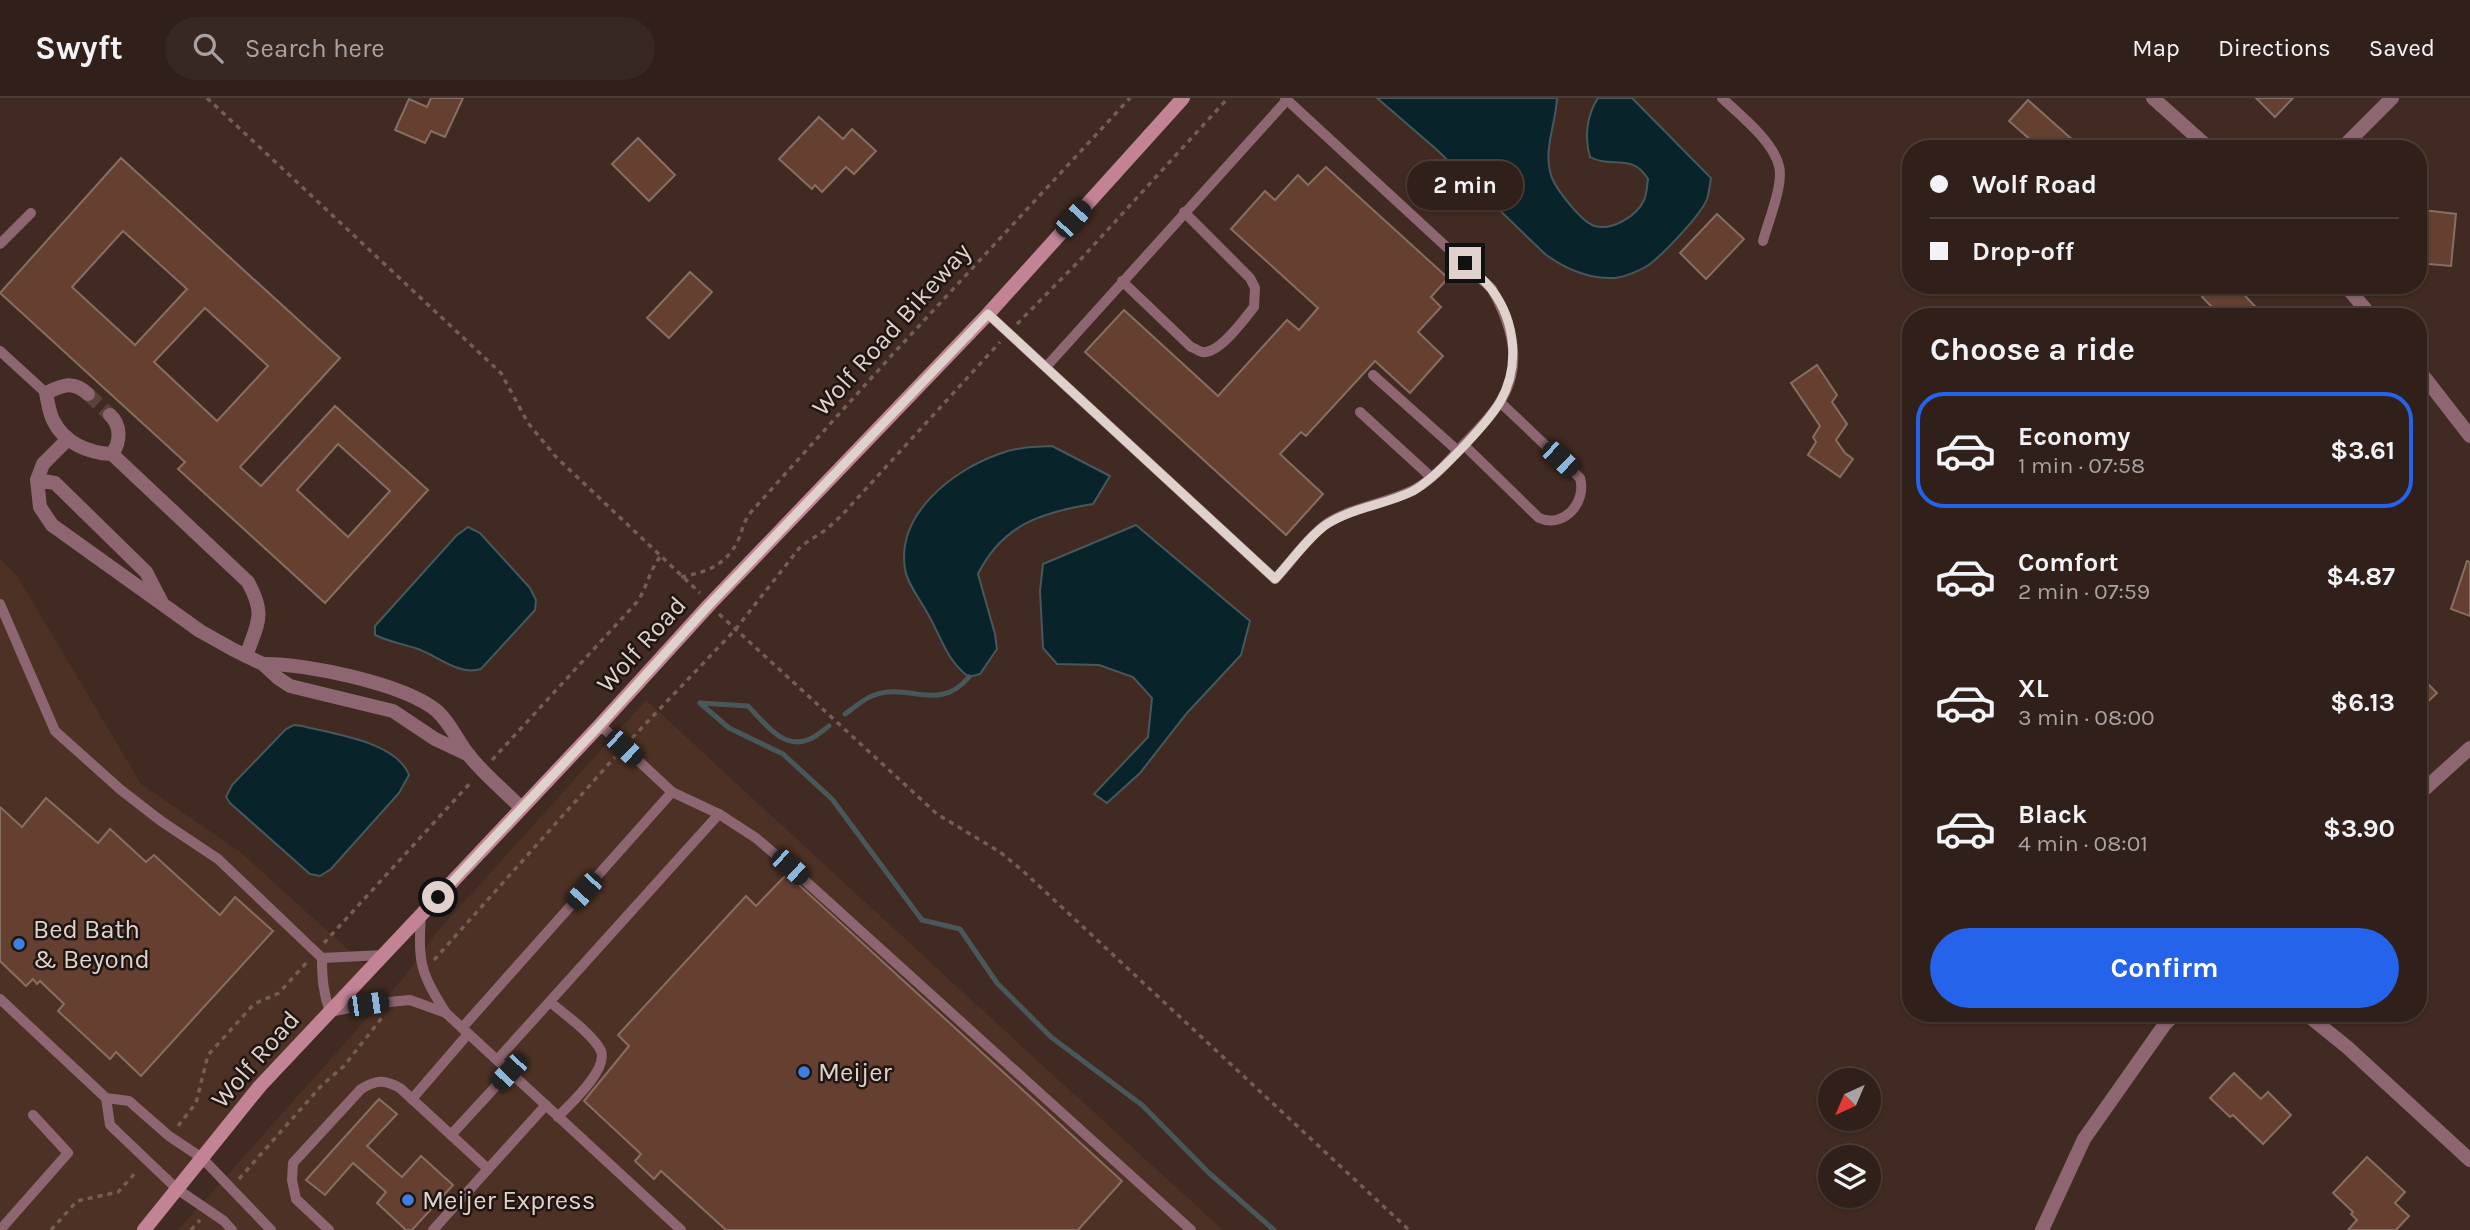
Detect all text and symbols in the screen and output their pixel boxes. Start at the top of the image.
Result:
search box [165,17,655,80]
text: Swyft [35,29,123,67]
icon: search [189,29,227,67]
text: Search here [245,33,385,64]
text: Map [2132,34,2180,62]
text: Directions [2218,34,2331,62]
text: Saved [2369,34,2435,62]
callout: 2 min [1407,162,1523,211]
text: Wolf Road [1972,169,2097,200]
text: 2 min [1433,172,1497,199]
car [1052,196,1095,242]
street label: Wolf Road Bikeway [806,236,977,422]
text: Drop-off [1972,236,2074,267]
route end [1449,247,1481,279]
text: Choose a ride [1930,331,2135,368]
icon: car [1934,419,1997,482]
text: Economy [2018,421,2130,452]
text: $3.61 [2330,435,2395,466]
car [1538,437,1583,481]
text: 1 min · 07:58 [2018,452,2145,479]
icon: car [1934,545,1997,608]
text: Comfort [2018,547,2119,578]
text: $4.87 [2326,561,2395,592]
text: 2 min · 07:59 [2018,578,2150,605]
street label: Wolf Road [590,590,693,699]
icon: car [1934,671,1997,734]
text: XL [2018,673,2049,704]
text: $6.13 [2330,687,2395,718]
text: 3 min · 08:00 [2018,704,2155,731]
car [602,726,647,770]
icon: car [1934,797,1997,860]
text: Black [2018,799,2087,830]
text: $3.90 [2323,813,2395,844]
text: 4 min · 08:01 [2018,830,2148,857]
car [768,845,813,889]
car [563,868,606,914]
route start [422,881,454,913]
place label: Bed Bath & Beyond [33,914,150,975]
button: Confirm [1930,928,2399,1008]
marker: Bed Bath & Beyond [11,936,27,952]
car [346,991,391,1017]
street label: Wolf Road [205,1004,306,1114]
car [487,1049,532,1095]
place label: Meijer [818,1057,893,1088]
marker: Meijer [796,1064,812,1080]
north arrow [1818,1068,1881,1130]
map controls [1818,1068,1881,1208]
button: layers [1818,1145,1881,1208]
place label: Meijer Express [422,1185,595,1216]
marker: Meijer Express [400,1192,416,1208]

